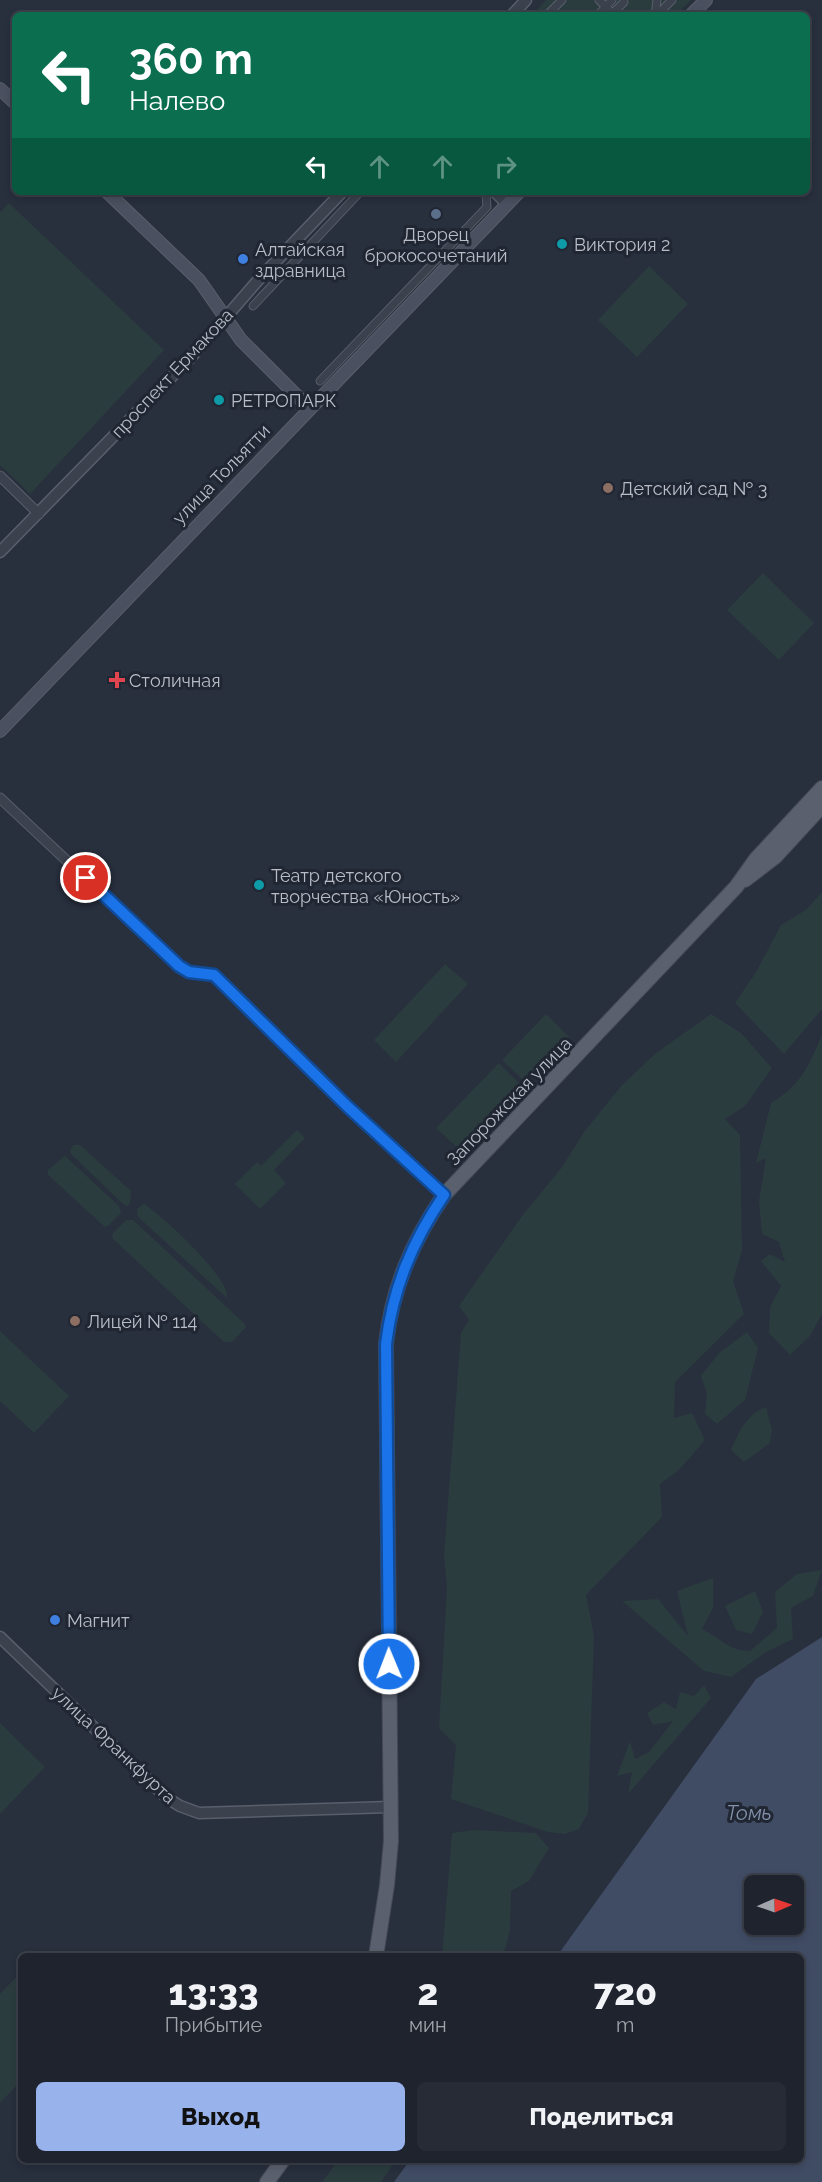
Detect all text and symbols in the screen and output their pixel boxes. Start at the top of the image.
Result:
text: 360 m [129,35,253,84]
icon: left [30,36,108,114]
text: Налево [129,85,225,116]
icon: left [300,150,333,183]
icon: ahead [363,150,396,183]
icon: ahead [426,150,459,183]
icon: right [489,150,522,183]
marker: Дворец брокосочетаний [429,207,443,221]
place label: Дворец брокосочетаний [365,224,507,266]
place label: Виктория 2 [574,234,670,255]
marker: Виктория 2 [555,237,569,251]
place label: Алтайская здравница [255,239,346,281]
marker: Алтайская здравница [236,252,250,266]
street label: проспект Ермакова [107,304,237,442]
place label: РЕТРОПАРК [231,390,336,411]
marker: РЕТРОПАРК [212,393,226,407]
street label: улица Тольятти [168,420,274,528]
place label: Детский сад № 3 [620,478,767,499]
marker: Детский сад № 3 [601,481,615,495]
place label: Столичная [129,670,221,691]
marker: Столичная [110,673,124,687]
pin [60,852,111,903]
icon: arrive [69,861,102,894]
place label: Театр детского творчества «Юность» [271,865,460,907]
marker: Театр детского творчества «Юность» [252,878,266,892]
street label: Запорожская улица [442,1033,576,1169]
place label: Лицей № 114 [87,1311,198,1332]
marker: Лицей № 114 [68,1314,82,1328]
place label: Магнит [67,1610,130,1631]
marker: Магнит [48,1613,62,1627]
position arrow [357,1632,421,1696]
street label: улица Франкфурта [48,1682,180,1808]
water label: Томь [726,1801,772,1825]
north arrow [744,1875,804,1935]
map controls [744,1875,804,1935]
text: 13:33 [169,1971,259,2013]
text: 2 [417,1971,438,2013]
text: 720 [593,1971,657,2013]
text: Прибытие [165,2013,262,2037]
text: мин [409,2013,447,2037]
text: m [616,2013,635,2037]
button: Выход [36,2082,405,2151]
button: Поделиться [417,2082,786,2151]

